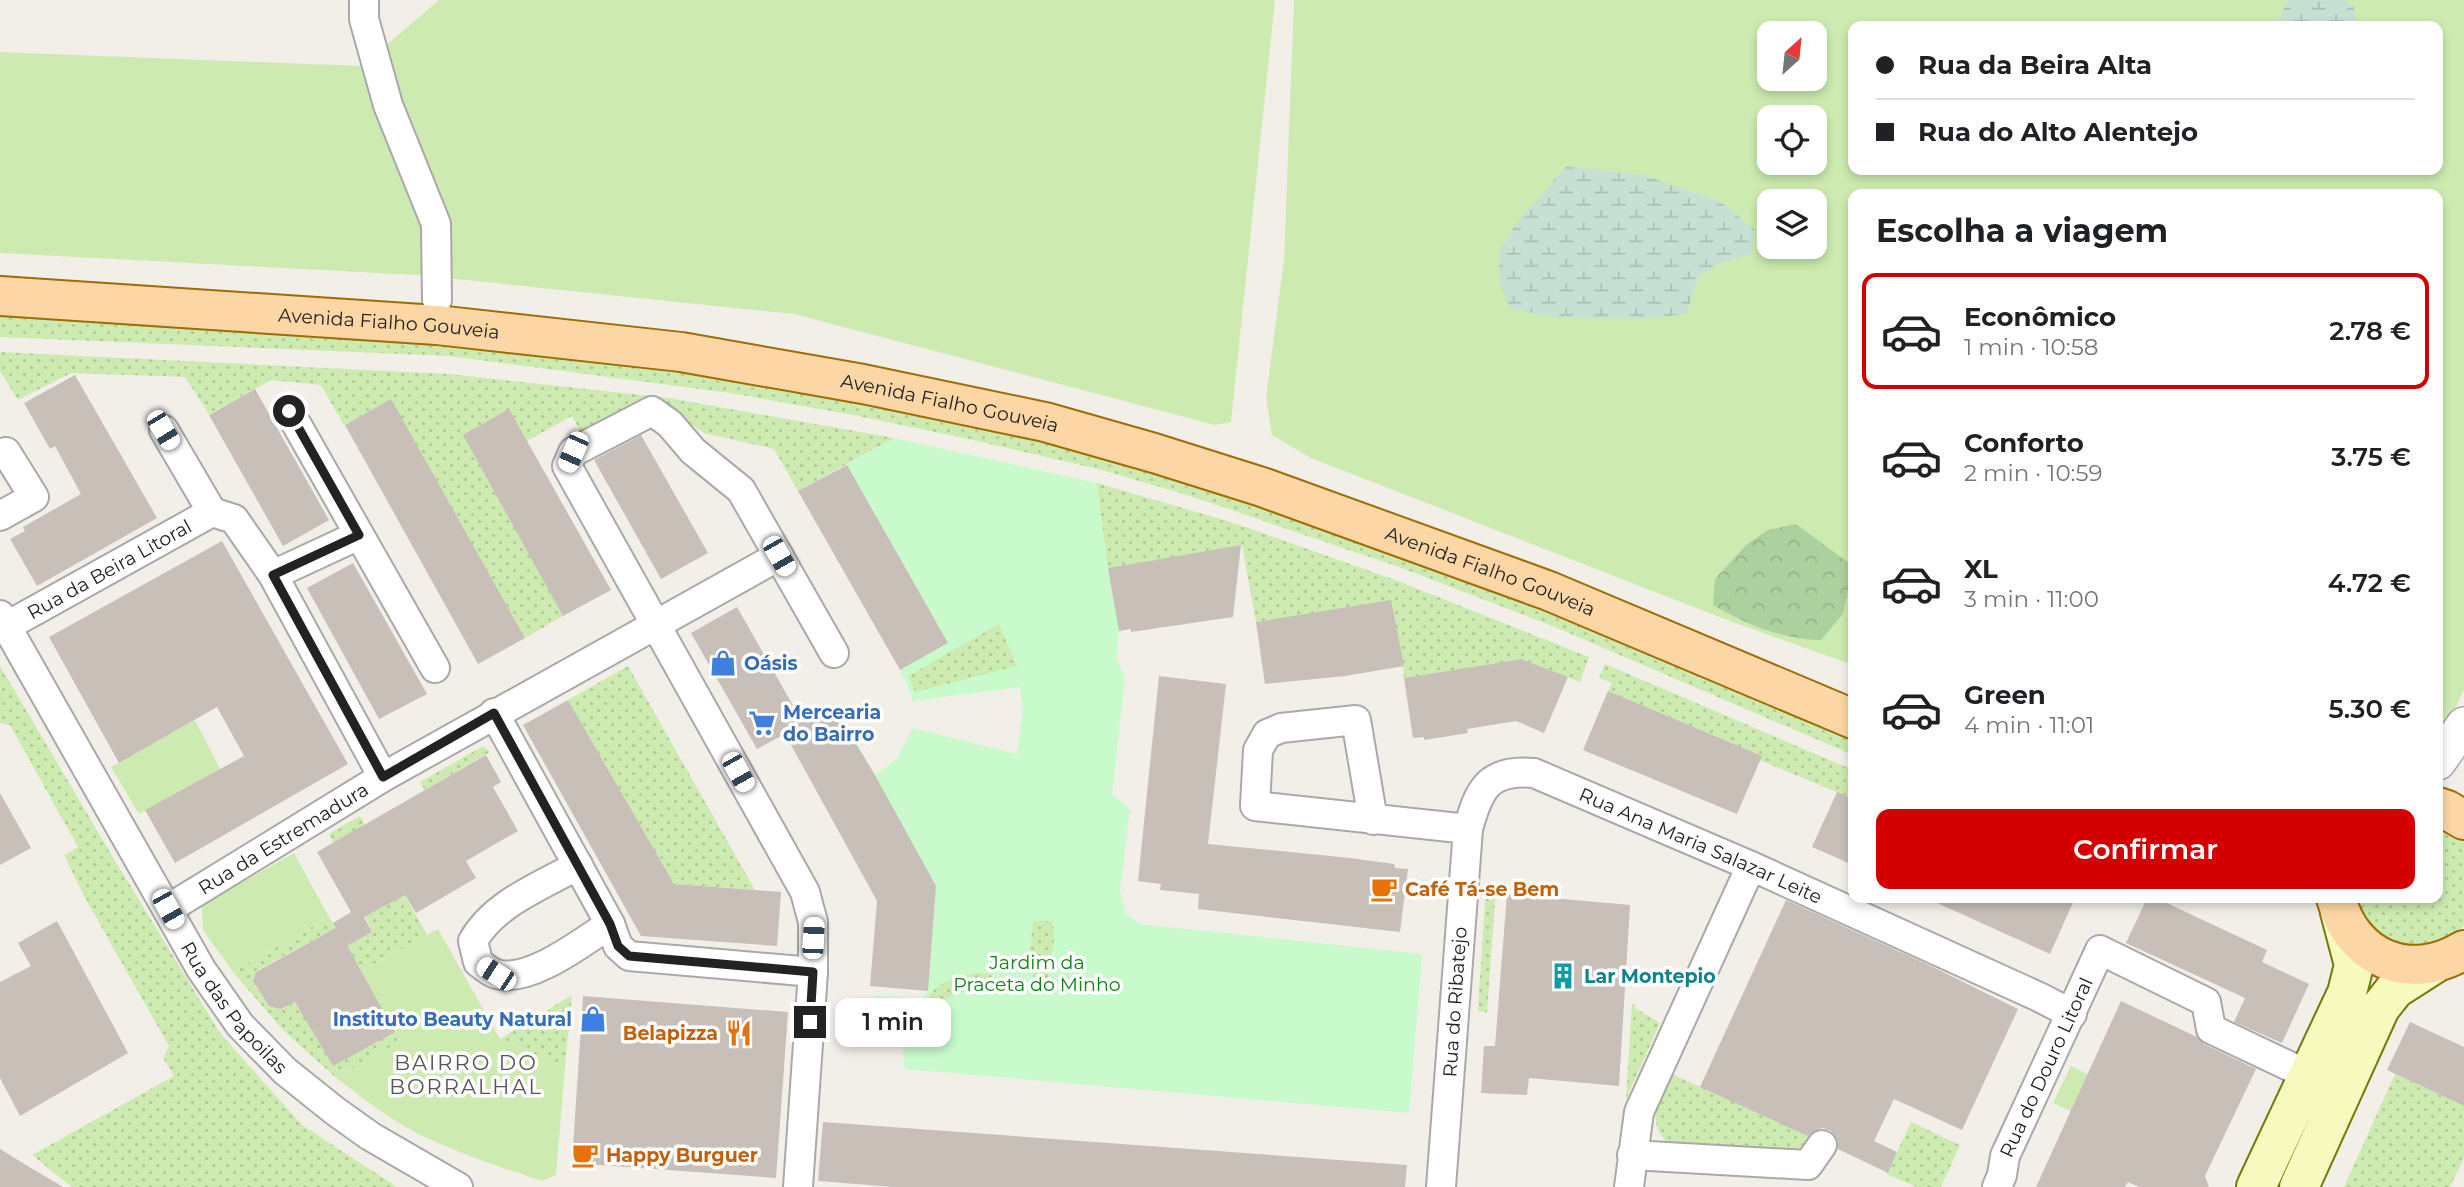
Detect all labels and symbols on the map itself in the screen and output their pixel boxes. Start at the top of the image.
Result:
north arrow [1757,21,1827,91]
street label: Avenida Fialho Gouveia [278,303,501,343]
street label: Avenida Fialho Gouveia [839,369,1062,437]
route start [273,395,305,427]
car [144,407,183,453]
car [555,429,592,475]
street label: Rua da Beira Litoral [23,514,195,624]
street label: Avenida Fialho Gouveia [1382,521,1599,621]
car [760,533,799,579]
shop icon: Oásis [708,648,738,678]
place label: Oásis [744,652,798,675]
place label: Mercearia do Bairro [783,701,881,746]
supermarket icon: Mercearia do Bairro [747,708,777,738]
car [719,749,758,795]
street label: Rua da Estremadura [194,777,372,899]
street label: Rua Ana Maria Salazar Leite [1576,782,1826,908]
cafe icon: Café Tá-se Bem [1369,874,1399,904]
place label: Café Tá-se Bem [1405,878,1559,901]
car [149,886,188,932]
car [802,916,825,960]
street label: Rua do Ribatejo [1438,926,1472,1078]
street label: Rua das Papoilas [176,937,292,1078]
park label: Jardim da Praceta do Minho [953,951,1121,996]
car [473,954,520,994]
building icon: Lar Montepio [1548,961,1578,991]
place label: Lar Montepio [1584,965,1716,988]
street label: Rua do Douro Litoral [1994,973,2097,1161]
callout: 1 min [834,998,950,1046]
shop icon: Instituto Beauty Natural [578,1004,608,1034]
route end [794,1006,826,1038]
place label: Instituto Beauty Natural [333,1008,572,1031]
restaurant icon: Belapizza [724,1018,754,1048]
place label: Belapizza [623,1022,718,1045]
district label: BAIRRO DO BORRALHAL [389,1050,543,1099]
cafe icon: Happy Burguer [570,1140,600,1170]
place label: Happy Burguer [606,1144,758,1167]

